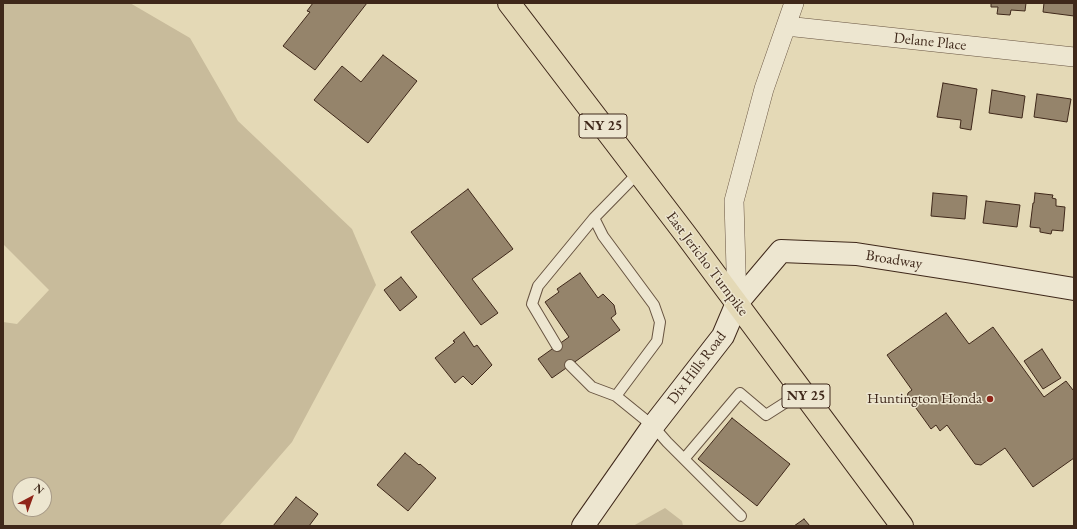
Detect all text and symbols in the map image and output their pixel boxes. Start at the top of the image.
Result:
street label: Delane Place [893,29,967,55]
road number: NY 25 [579,114,627,138]
street label: East Jericho Turnpike [662,208,752,320]
street label: Broadway [864,247,924,273]
street label: Dix Hills Road [664,328,730,408]
road number: NY 25 [782,384,830,408]
place label: Huntington Honda [867,390,982,408]
marker: Huntington Honda [985,394,995,404]
north arrow [12,477,52,517]
text: N [31,480,47,497]

